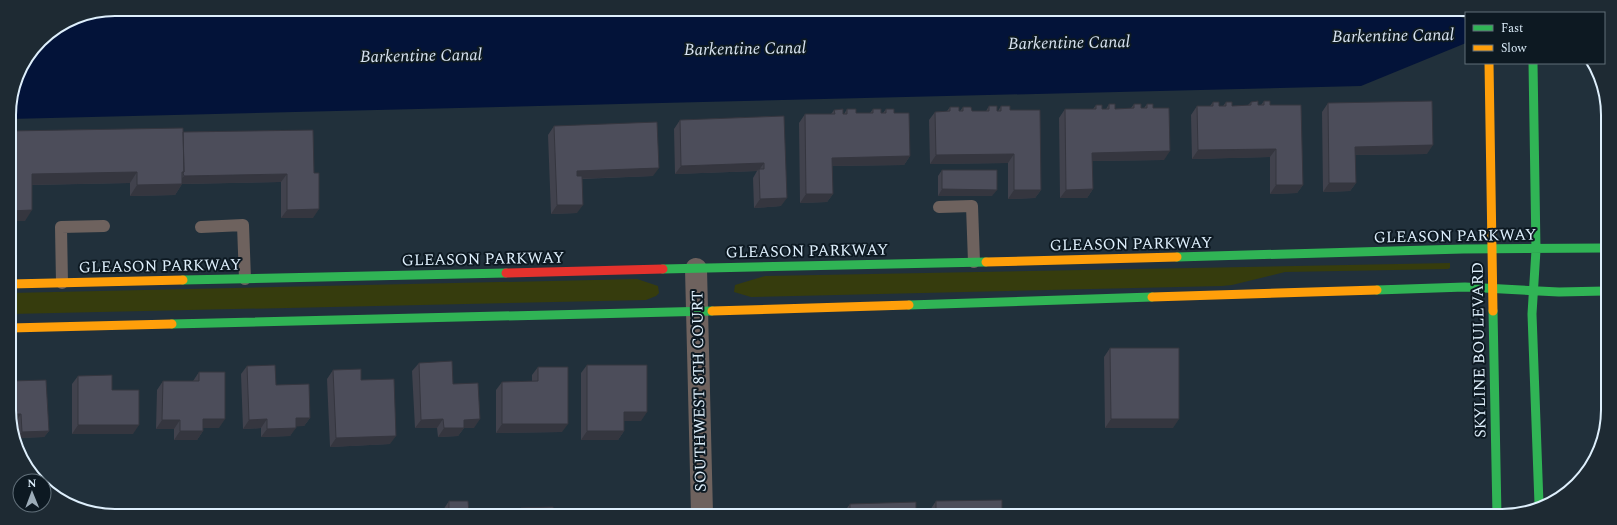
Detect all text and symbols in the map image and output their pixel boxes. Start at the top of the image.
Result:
legend [1465,12,1605,64]
text: Fast [1501,19,1523,38]
water label: Barkentine Canal [1332,22,1455,50]
water label: Barkentine Canal [1008,29,1131,57]
water label: Barkentine Canal [684,35,807,63]
text: Slow [1501,39,1527,58]
water label: Barkentine Canal [360,42,483,70]
street label: GLEASON PARKWAY [1373,223,1537,249]
street label: GLEASON PARKWAY [1049,231,1213,257]
street label: GLEASON PARKWAY [725,238,889,264]
street label: GLEASON PARKWAY [401,246,565,272]
street label: GLEASON PARKWAY [78,253,242,279]
street label: SKYLINE BOULEVARD [1465,262,1493,438]
street label: SOUTHWEST 8TH COURT [685,290,713,492]
north arrow [12,473,52,513]
text: N [27,475,36,492]

